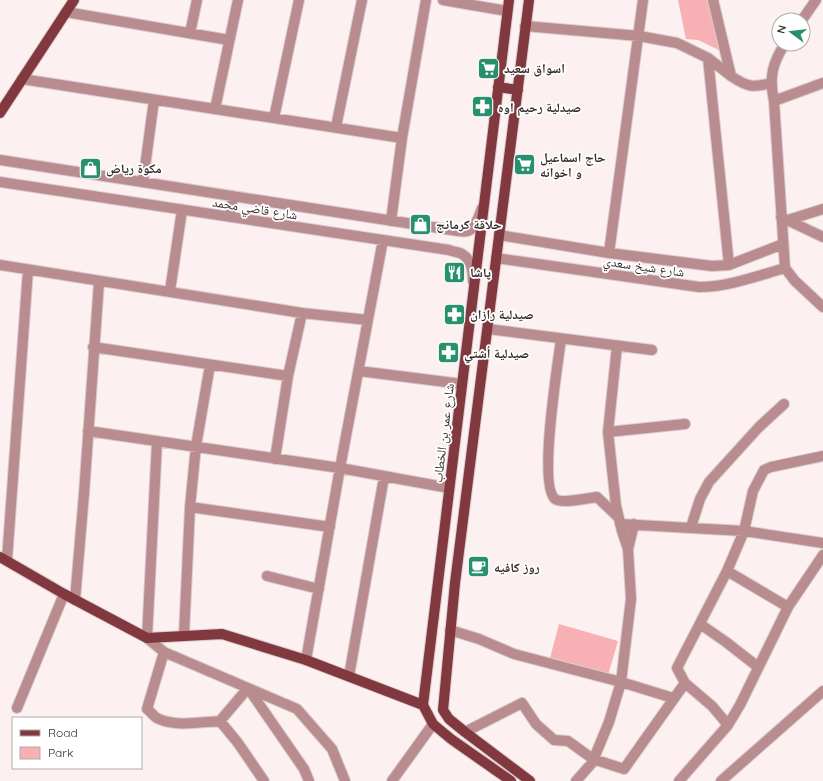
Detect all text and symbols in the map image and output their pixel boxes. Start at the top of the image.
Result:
north arrow [771,12,811,52]
text: N [774,24,789,35]
supermarket icon: اسواق سعيد [476,55,502,81]
place label: اسواق سعيد [504,60,565,77]
pharmacy icon: صيدلية رحيم اوه [470,94,496,120]
place label: صيدلية رحيم اوه [498,99,581,117]
place label: حاج اسماعيل و اخوانه [540,149,606,180]
supermarket icon: حاج اسماعيل و اخوانه [512,151,538,177]
shop icon: مكوة رياض [78,155,104,181]
place label: مكوة رياض [106,160,162,177]
street label: شارع قاضي محمد [211,193,299,226]
shop icon: حلاقة كرمانج [408,211,434,237]
place label: حلاقة كرمانج [436,216,502,233]
street label: شارع شيخ سعدي [602,252,686,283]
restaurant icon: پاشا [441,259,467,285]
place label: پاشا [470,264,491,281]
pharmacy icon: صيدلية رازان [441,301,467,327]
place label: صيدلية رازان [470,306,534,322]
pharmacy icon: صيدلية أشتي [436,340,462,366]
place label: صيدلية أشتي [464,345,529,364]
street label: شارع عمر بن الخطاب [429,383,459,484]
cafe icon: روز كافيه [465,554,491,580]
place label: روز كافيه [494,559,540,575]
legend [12,717,142,769]
text: Road [48,725,78,740]
text: Park [48,745,73,760]

